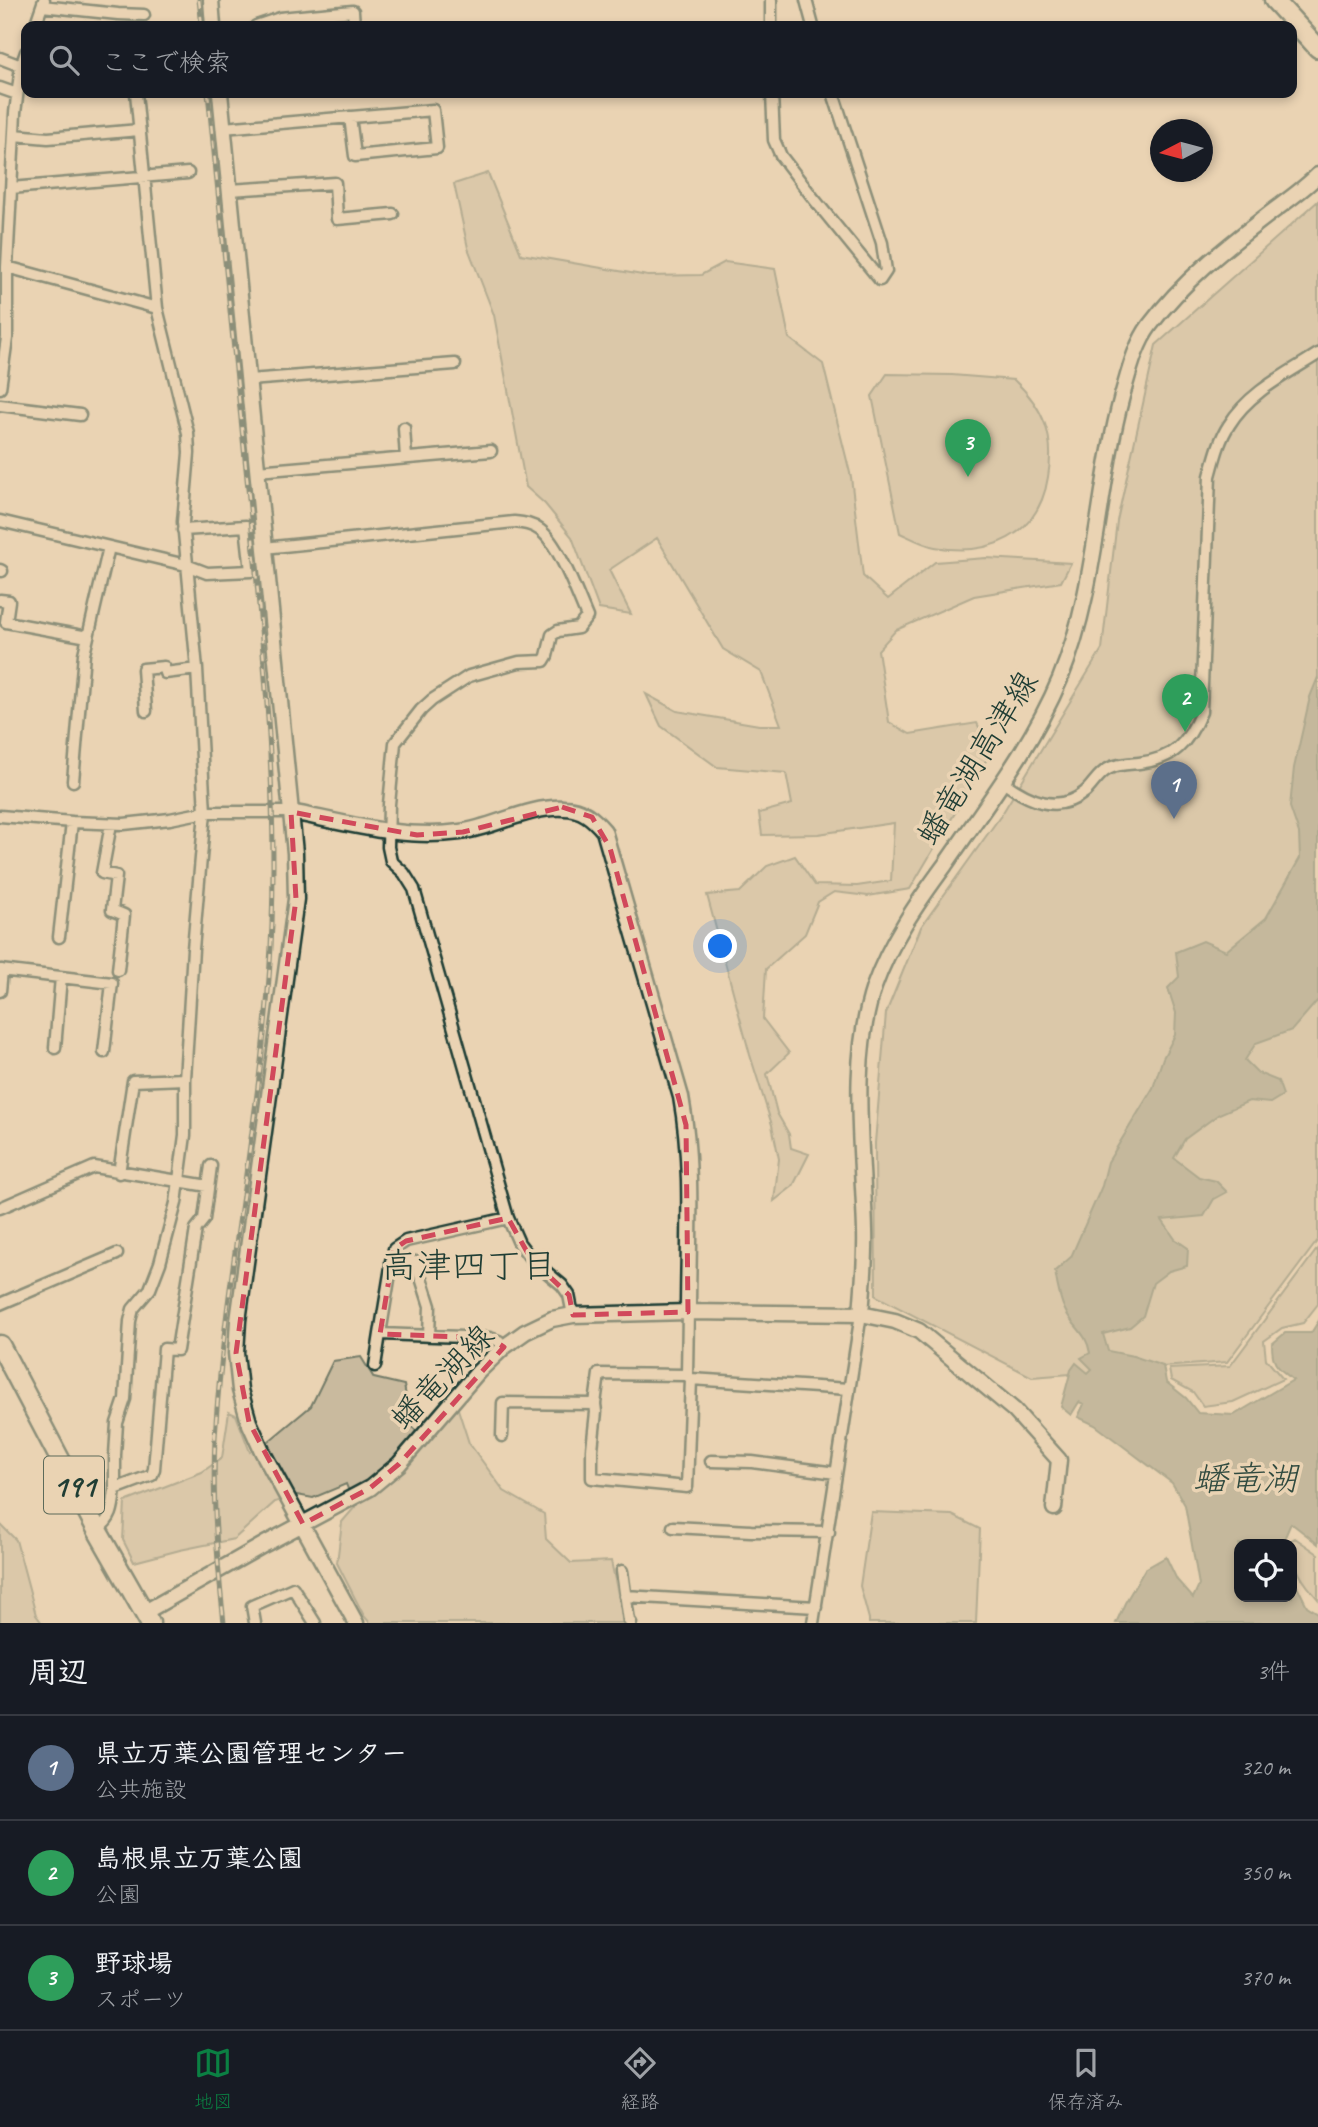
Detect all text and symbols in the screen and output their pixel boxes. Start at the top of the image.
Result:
search box [21,21,1297,98]
icon: search [45,41,83,79]
text: ここで検索 [101,46,231,79]
north arrow [1150,119,1213,182]
pin: 3 [945,419,991,477]
street label: 蟠竜湖高津線 [907,663,1047,853]
pin: 2 [1162,674,1208,732]
pin: 1 [1151,761,1197,819]
your location [703,929,737,963]
district label: 高津四丁目 [381,1243,557,1288]
street label: 蟠竜湖線 [381,1315,503,1439]
road number: 191 [44,1456,104,1514]
water label: 蟠竜湖 [1192,1456,1300,1501]
map controls [1234,1539,1297,1602]
button: locate [1234,1539,1297,1602]
text: 周辺 [28,1653,88,1691]
text: 3件 [1257,1657,1290,1686]
text: 県立万葉公園管理センター [95,1737,407,1770]
text: 1 [46,1753,56,1782]
text: 320 m [1241,1753,1290,1782]
text: 公共施設 [95,1775,187,1804]
text: 島根県立万葉公園 [95,1842,303,1875]
text: 2 [46,1858,56,1887]
text: 350 m [1241,1858,1290,1887]
text: 公園 [95,1880,141,1909]
text: 野球場 [95,1947,173,1980]
text: 3 [46,1963,56,1992]
text: 370 m [1241,1963,1290,1992]
text: スポーツ [95,1985,187,2014]
tab: 地図 [194,2044,232,2114]
tab: 経路 [621,2044,659,2114]
tab: 保存済み [1048,2044,1124,2114]

